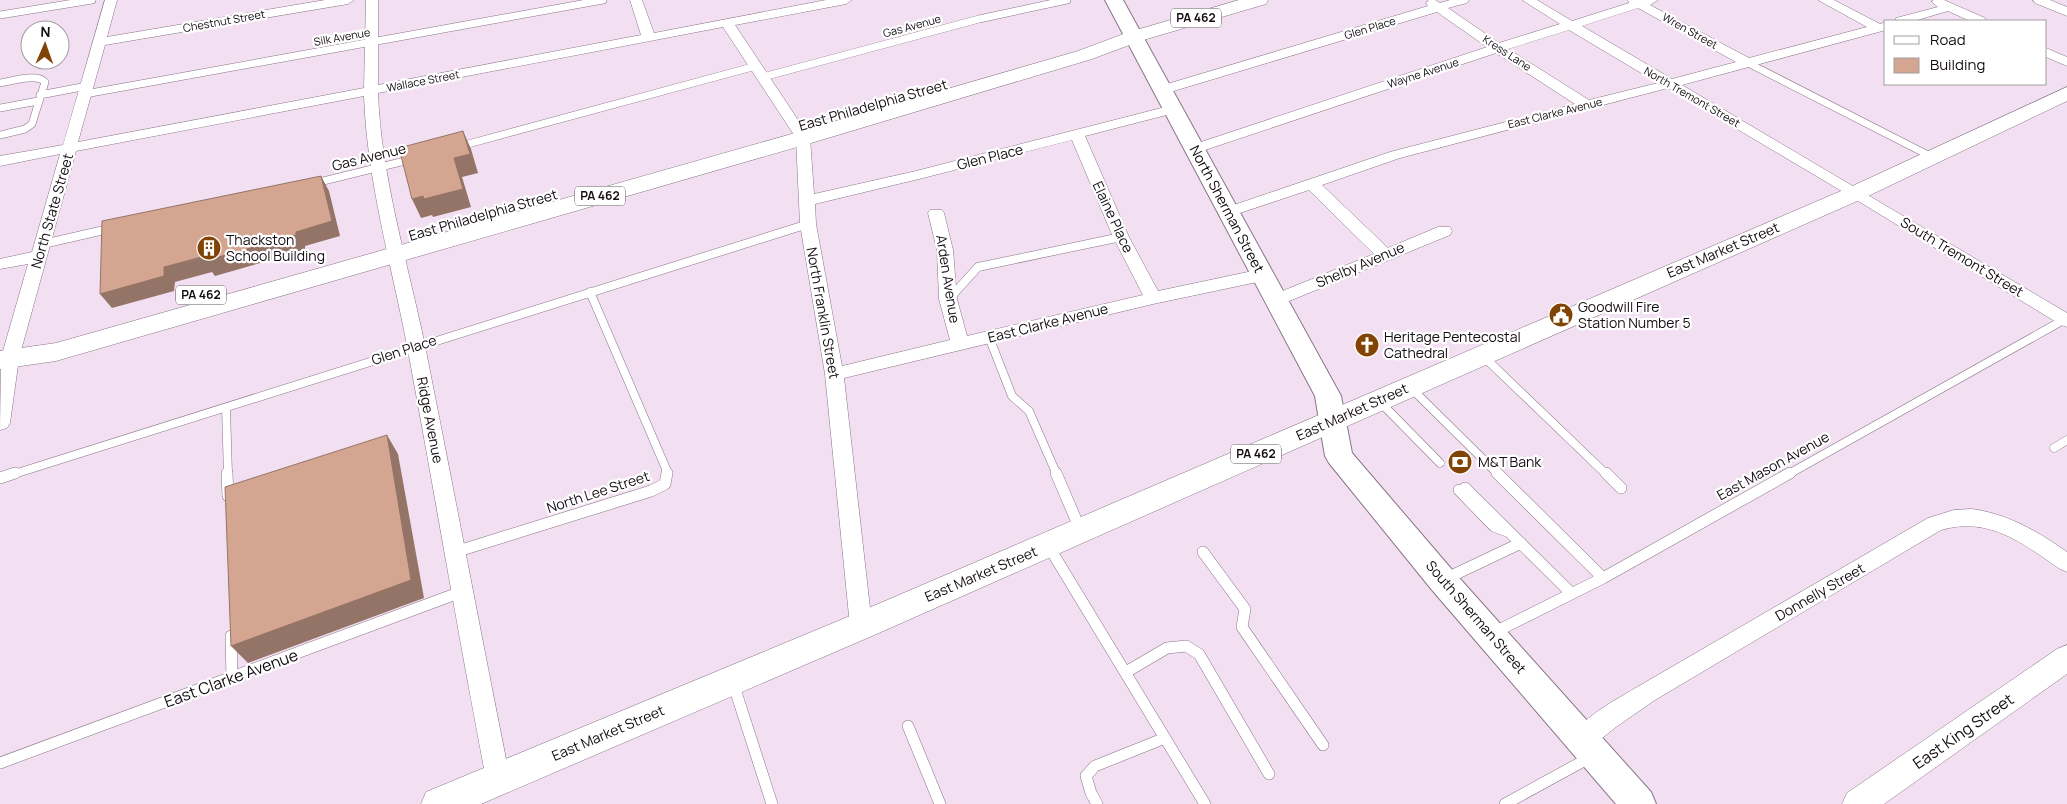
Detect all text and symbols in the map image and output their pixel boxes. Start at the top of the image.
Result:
street label: Chestnut Street [182,6,266,35]
road number: PA 462 [1171,8,1221,28]
street label: Wren Street [1660,9,1721,52]
street label: Gas Avenue [881,10,943,40]
street label: Glen Place [1342,12,1398,42]
north arrow [20,20,70,70]
legend [1884,20,2047,85]
text: N [40,22,51,41]
street label: Silk Avenue [312,24,372,49]
text: Road [1930,29,1966,50]
street label: Kress Lane [1480,31,1535,74]
street label: Wayne Avenue [1385,54,1461,91]
text: Building [1930,54,1985,75]
street label: North Tremont Street [1642,63,1743,130]
street label: Wallace Street [385,66,461,95]
street label: East Philadelphia Street [796,74,950,135]
street label: East Clarke Avenue [1506,93,1604,132]
street label: Gas Avenue [330,138,408,175]
street label: Glen Place [955,139,1025,174]
street label: North Sherman Street [1186,142,1269,276]
street label: North State Street [26,151,77,271]
street label: Elaine Place [1089,178,1138,256]
street label: East Philadelphia Street [406,184,560,245]
road number: PA 462 [575,187,625,206]
street label: South Tremont Street [1897,212,2028,301]
street label: East Market Street [1664,217,1782,282]
place label: Thackston School Building [226,230,325,265]
street label: Arden Avenue [932,233,965,324]
building icon: Thackston School Building [196,235,222,261]
street label: Shelby Avenue [1313,237,1407,292]
street label: North Franklin Street [803,246,844,381]
road number: PA 462 [176,286,226,304]
place label: Goodwill Fire Station Number 5 [1578,297,1690,332]
street label: East Clarke Avenue [986,298,1110,347]
public building icon: Goodwill Fire Station Number 5 [1548,302,1574,328]
place label: Heritage Pentecostal Cathedral [1384,327,1521,362]
street label: Glen Place [369,330,439,369]
church icon: Heritage Pentecostal Cathedral [1354,332,1380,358]
street label: Ridge Avenue [413,375,448,465]
street label: East Market Street [1293,378,1411,445]
street label: East Mason Avenue [1713,427,1832,504]
road number: PA 462 [1231,444,1281,464]
bank icon: M&T Bank [1447,449,1473,475]
place label: M&T Bank [1478,452,1542,471]
street label: North Lee Street [544,466,652,517]
street label: East Market Street [922,541,1040,606]
street label: South Sherman Street [1422,556,1531,678]
street label: Donnelly Street [1772,558,1868,625]
street label: East Clarke Avenue [161,644,301,712]
street label: East King Street [1908,688,2018,774]
street label: East Market Street [549,700,667,765]

